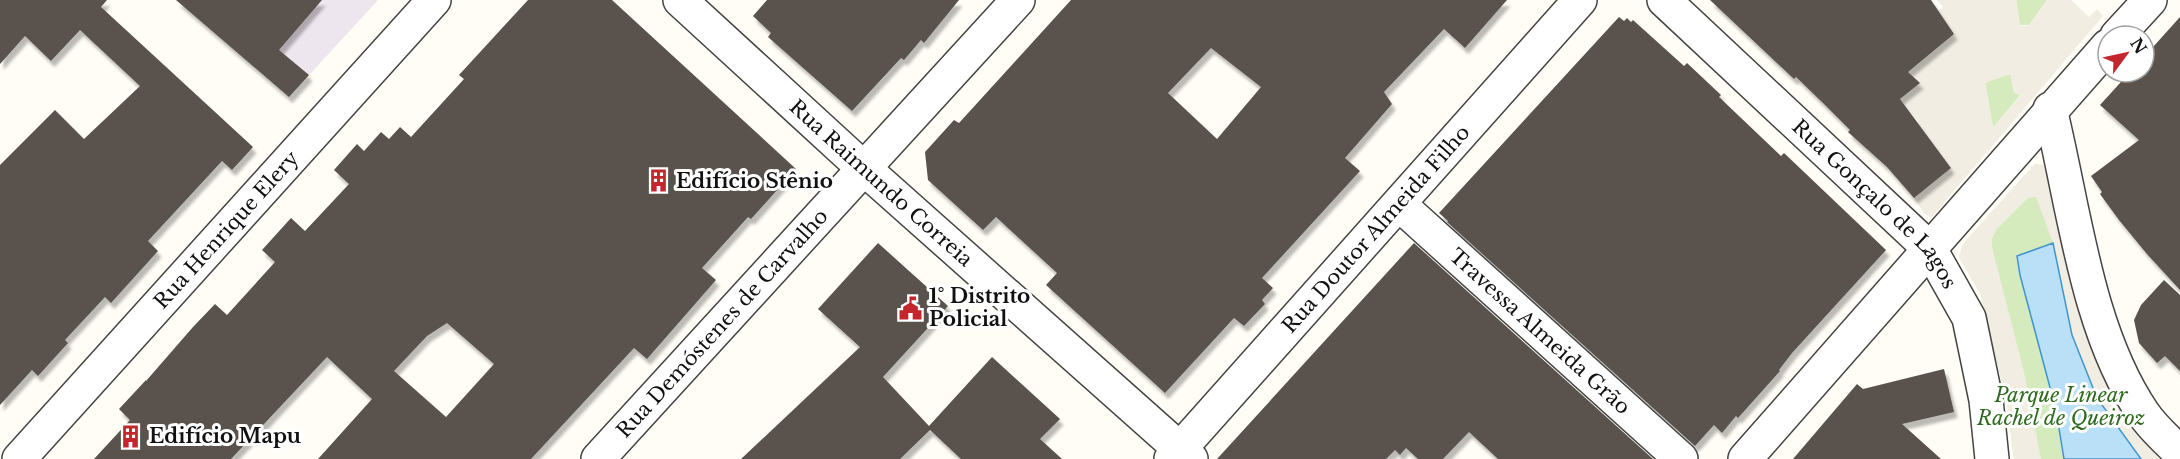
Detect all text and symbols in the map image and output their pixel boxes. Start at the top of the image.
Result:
north arrow [2096,24,2156,84]
text: N [2126,34,2151,58]
street label: Rua Raimundo Correia [785,95,978,272]
street label: Rua Gonçalo de Lagos [1787,114,1962,293]
street label: Rua Doutor Almeida Filho [1277,120,1475,338]
street label: Rua Henrique Elery [149,146,304,313]
building icon: Edifício Stênio [645,168,671,194]
place label: Edifício Stênio [676,169,833,193]
street label: Rua Demóstenes de Carvalho [612,204,833,443]
street label: Travessa Almeida Grão [1445,244,1635,419]
place label: 1° Distrito Policial [929,284,1030,331]
public building icon: 1° Distrito Policial [898,295,924,321]
park label: Parque Linear Rachel de Queiroz [1976,383,2145,430]
building icon: Edifício Mapu [118,423,144,449]
place label: Edifício Mapu [149,424,301,448]

